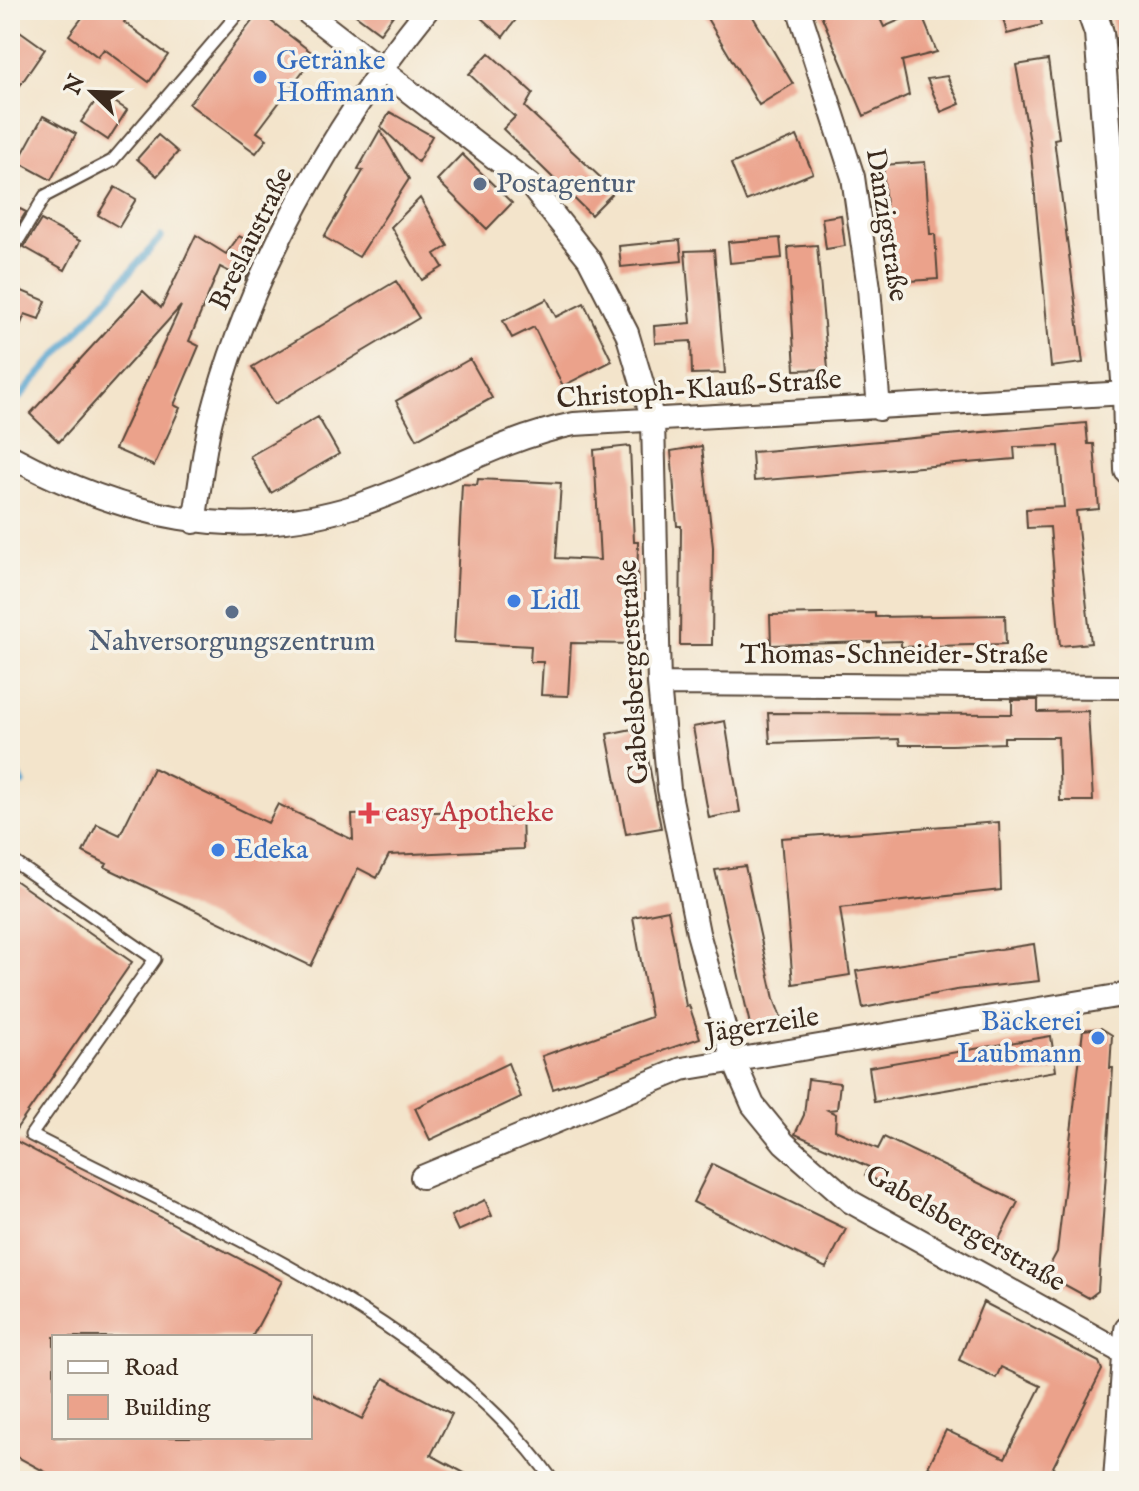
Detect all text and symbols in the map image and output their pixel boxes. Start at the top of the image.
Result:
place label: Getränke Hoffmann [276,44,395,111]
north arrow [52,52,132,132]
marker: Getränke Hoffmann [251,68,269,86]
text: N [58,71,92,100]
street label: Danzigstraße [857,146,915,304]
street label: Breslaustraße [202,162,302,316]
place label: Postagentur [496,167,636,202]
marker: Postagentur [471,175,489,193]
street label: Christoph-Klauß-Straße [555,363,843,417]
street label: Gabelsbergerstraße [611,558,657,785]
place label: Lidl [530,584,580,619]
marker: Lidl [505,592,523,610]
marker: Nahversorgungszentrum [223,603,241,621]
place label: Nahversorgungszentrum [89,625,375,660]
street label: Thomas-Schneider-Straße [740,638,1048,673]
place label: easy Apotheke [385,796,554,831]
marker: easy Apotheke [360,804,378,822]
place label: Edeka [234,833,309,868]
marker: Edeka [209,841,227,859]
street label: Jägerzeile [700,1000,822,1053]
place label: Bäckerei Laubmann [957,1005,1082,1072]
marker: Bäckerei Laubmann [1089,1029,1107,1047]
street label: Gabelsbergerstraße [859,1158,1071,1301]
legend [52,1335,312,1439]
text: Road [124,1353,178,1384]
text: Building [124,1393,211,1424]

